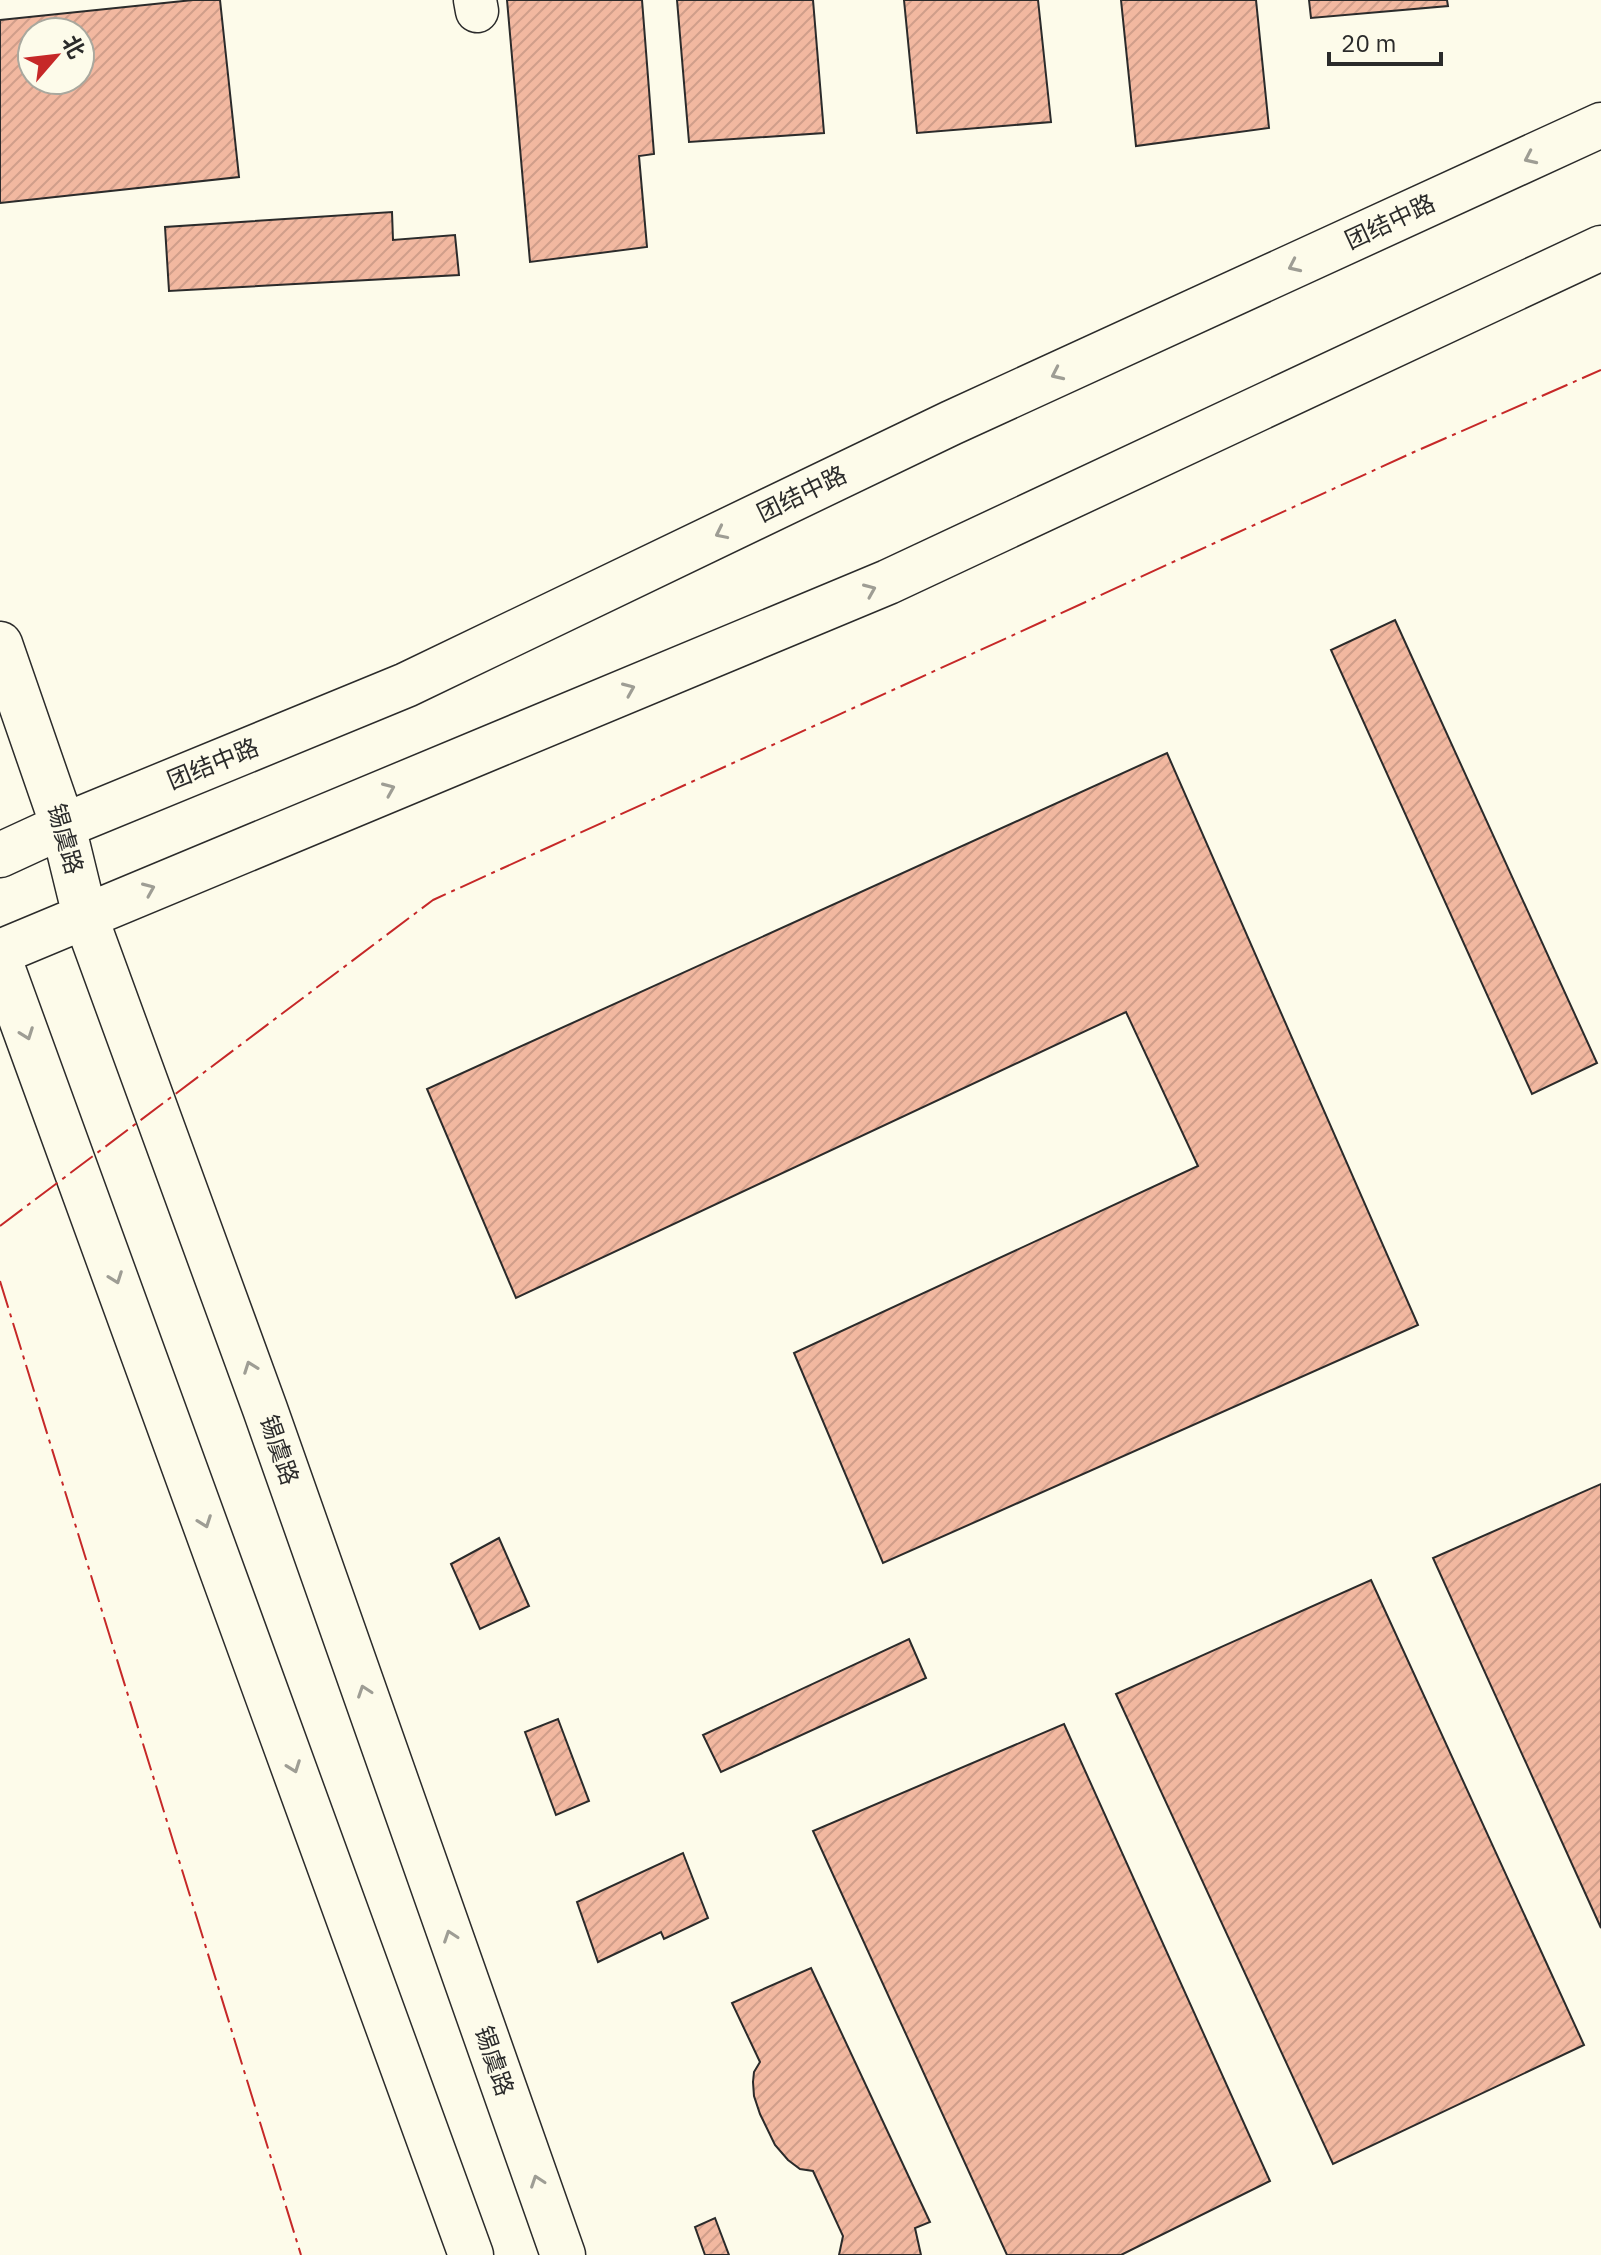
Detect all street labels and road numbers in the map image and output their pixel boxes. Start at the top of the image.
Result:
street label: 团结中路 [1339,186,1440,256]
street label: 团结中路 [751,458,852,529]
street label: 团结中路 [162,730,263,796]
street label: 锡虞路 [41,800,91,878]
street label: 锡虞路 [253,1410,307,1489]
street label: 锡虞路 [468,2021,522,2100]

